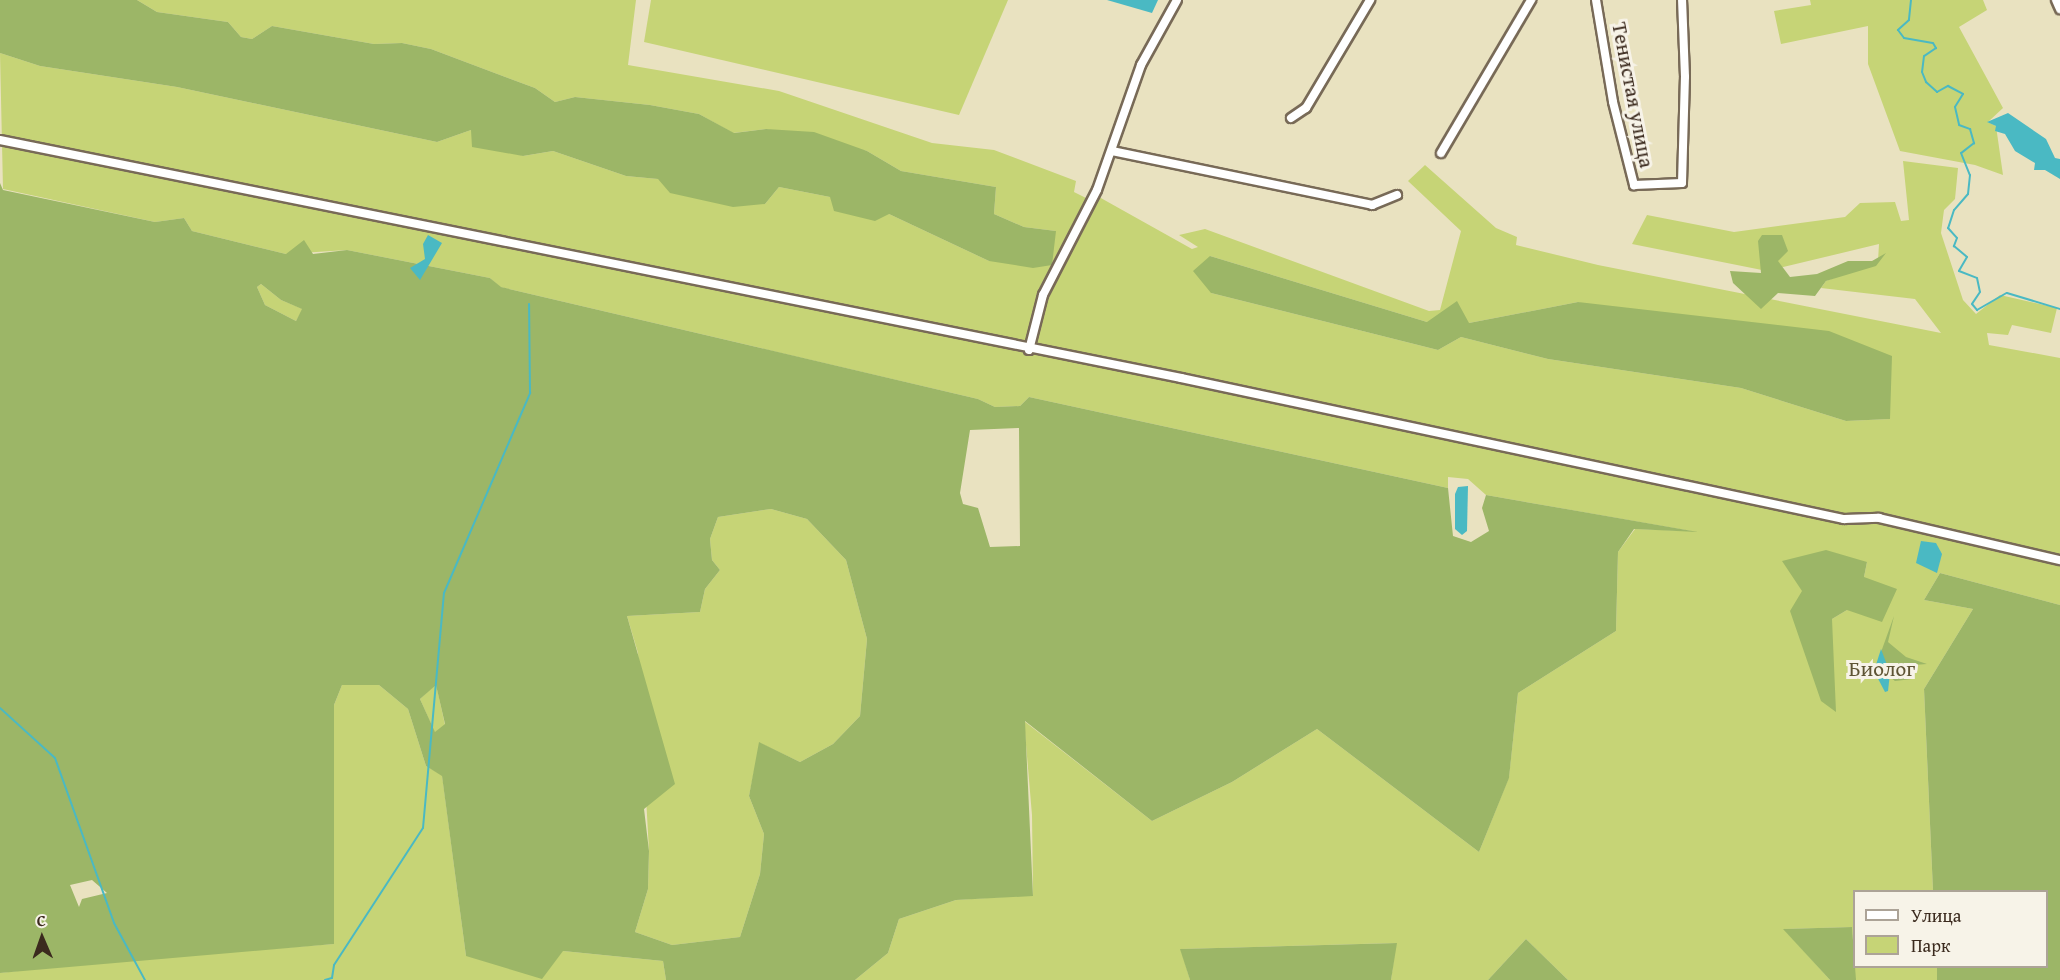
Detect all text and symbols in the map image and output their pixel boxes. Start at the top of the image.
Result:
street label: Тенистая улица [1607,20,1659,170]
park label: Биолог [1849,656,1915,682]
legend [1853,890,2048,968]
text: Улица [1911,902,1961,929]
north arrow [12,908,72,968]
text: С [36,908,46,932]
text: Парк [1911,932,1950,959]

